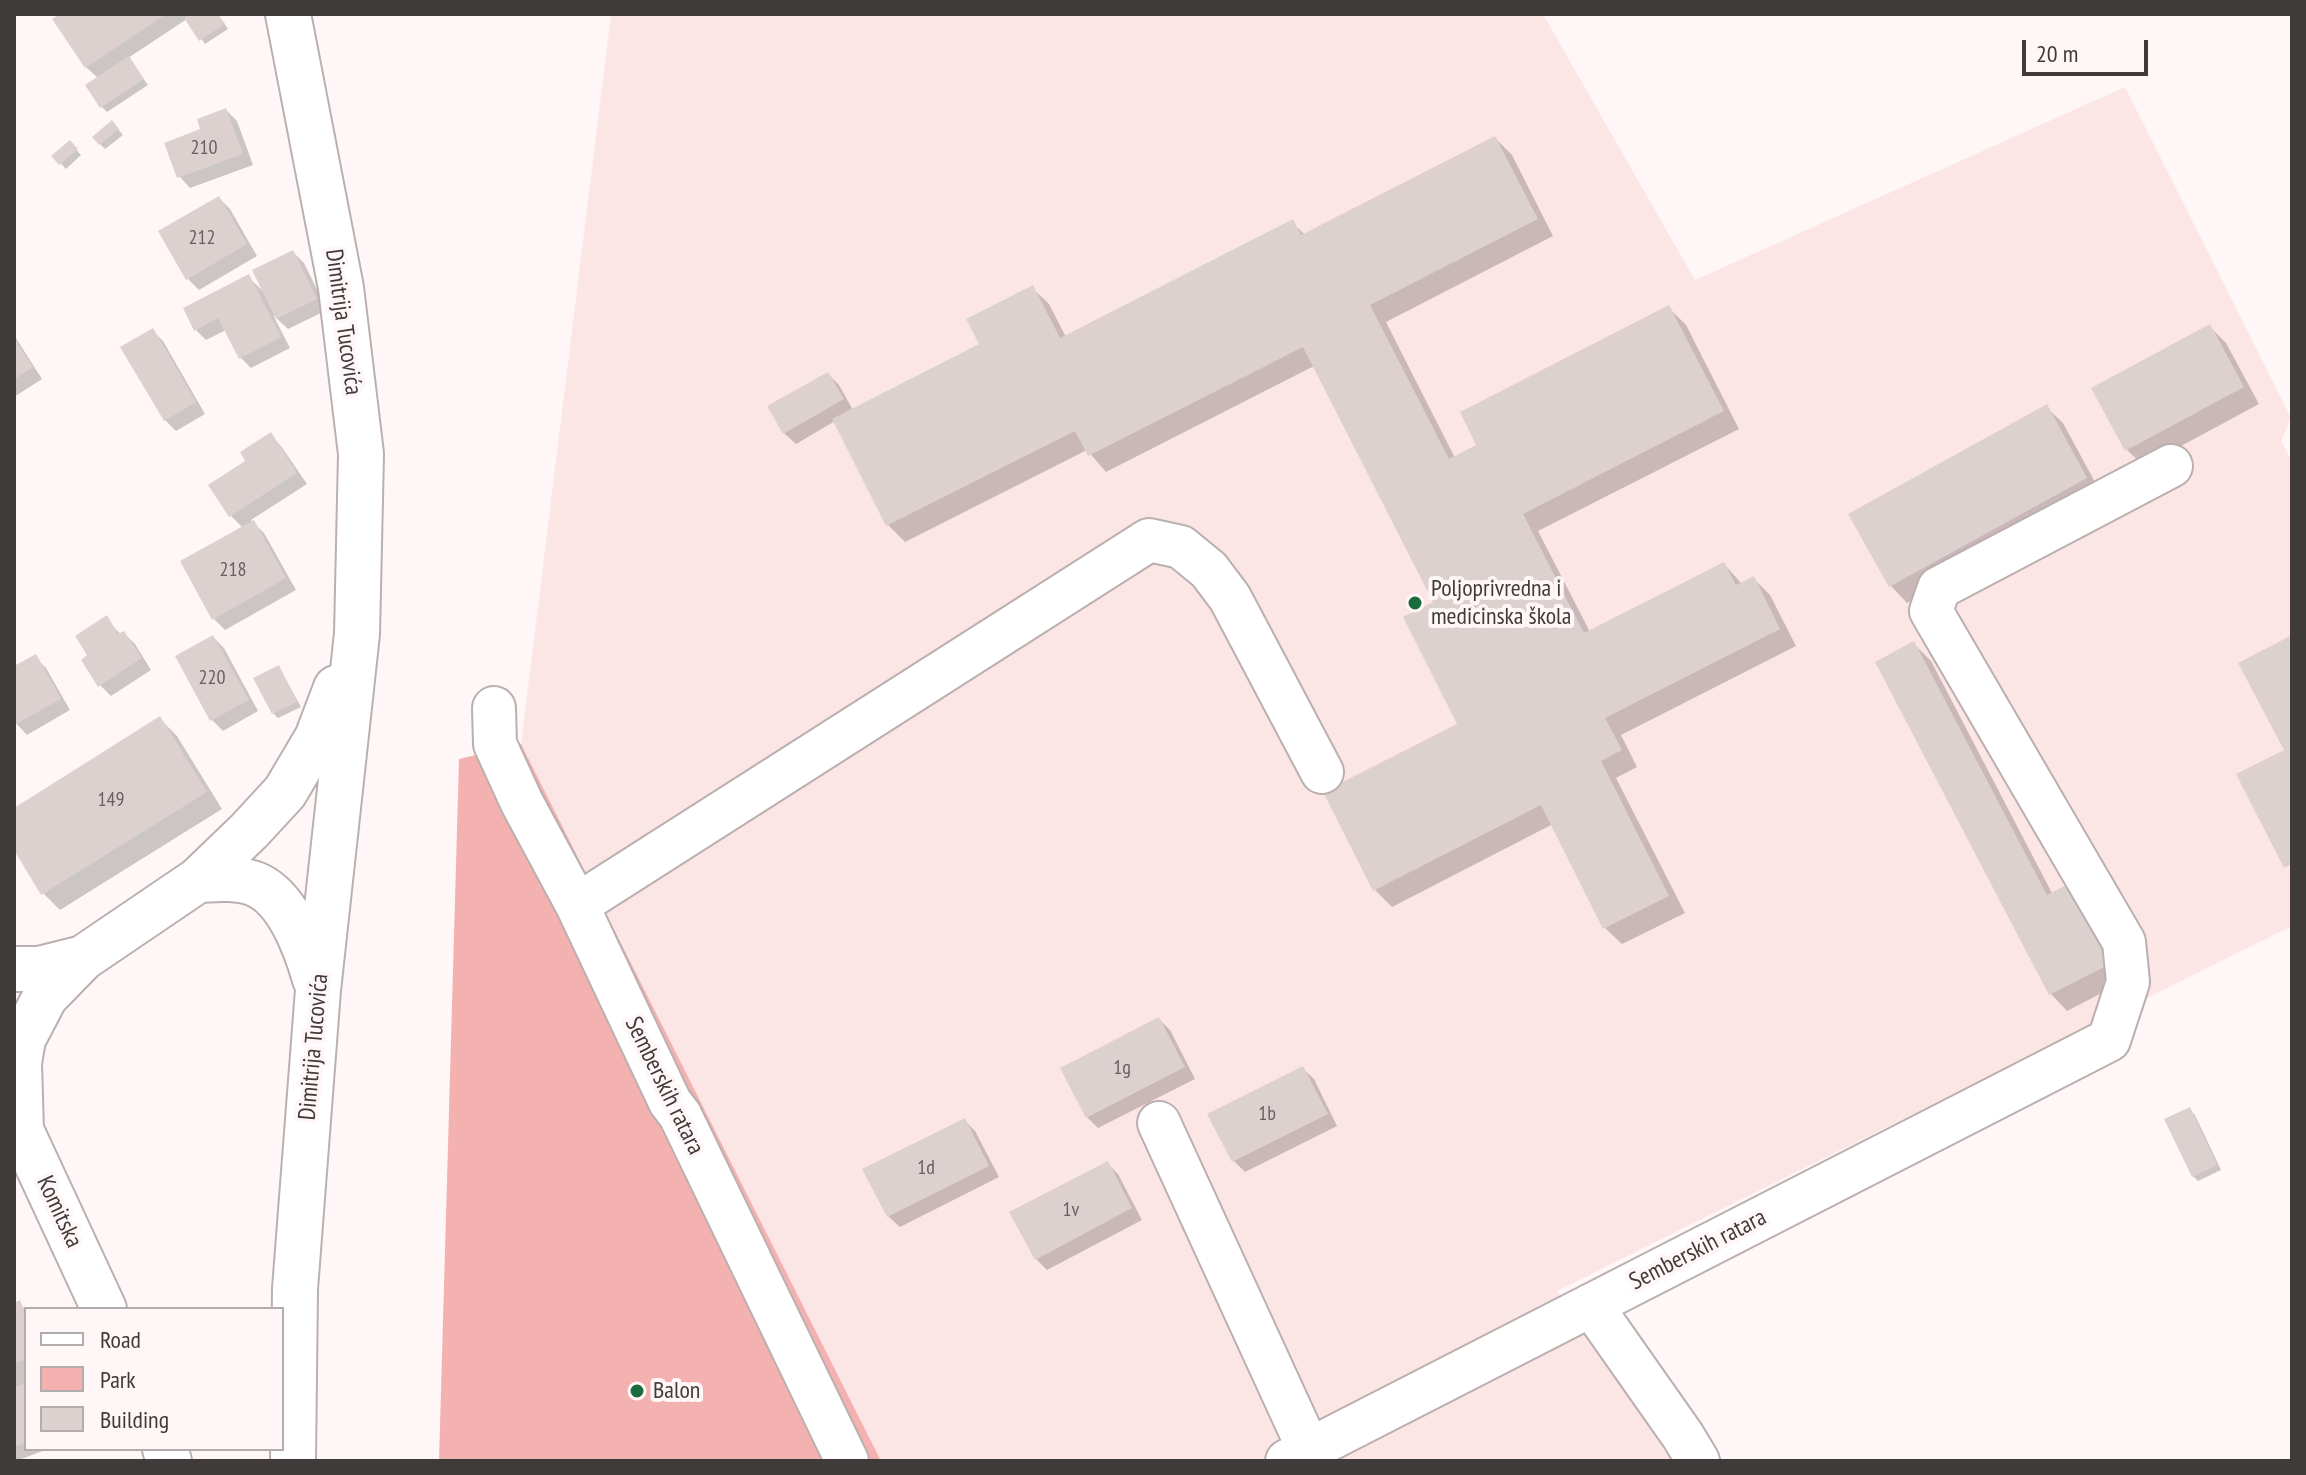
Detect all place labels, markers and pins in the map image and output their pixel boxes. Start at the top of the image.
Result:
place label: Poljoprivredna i medicinska škola [1431,575,1571,631]
marker: Poljoprivredna i medicinska škola [1406,594,1424,612]
place label: Balon [653,1377,700,1405]
marker: Balon [628,1382,646,1400]

